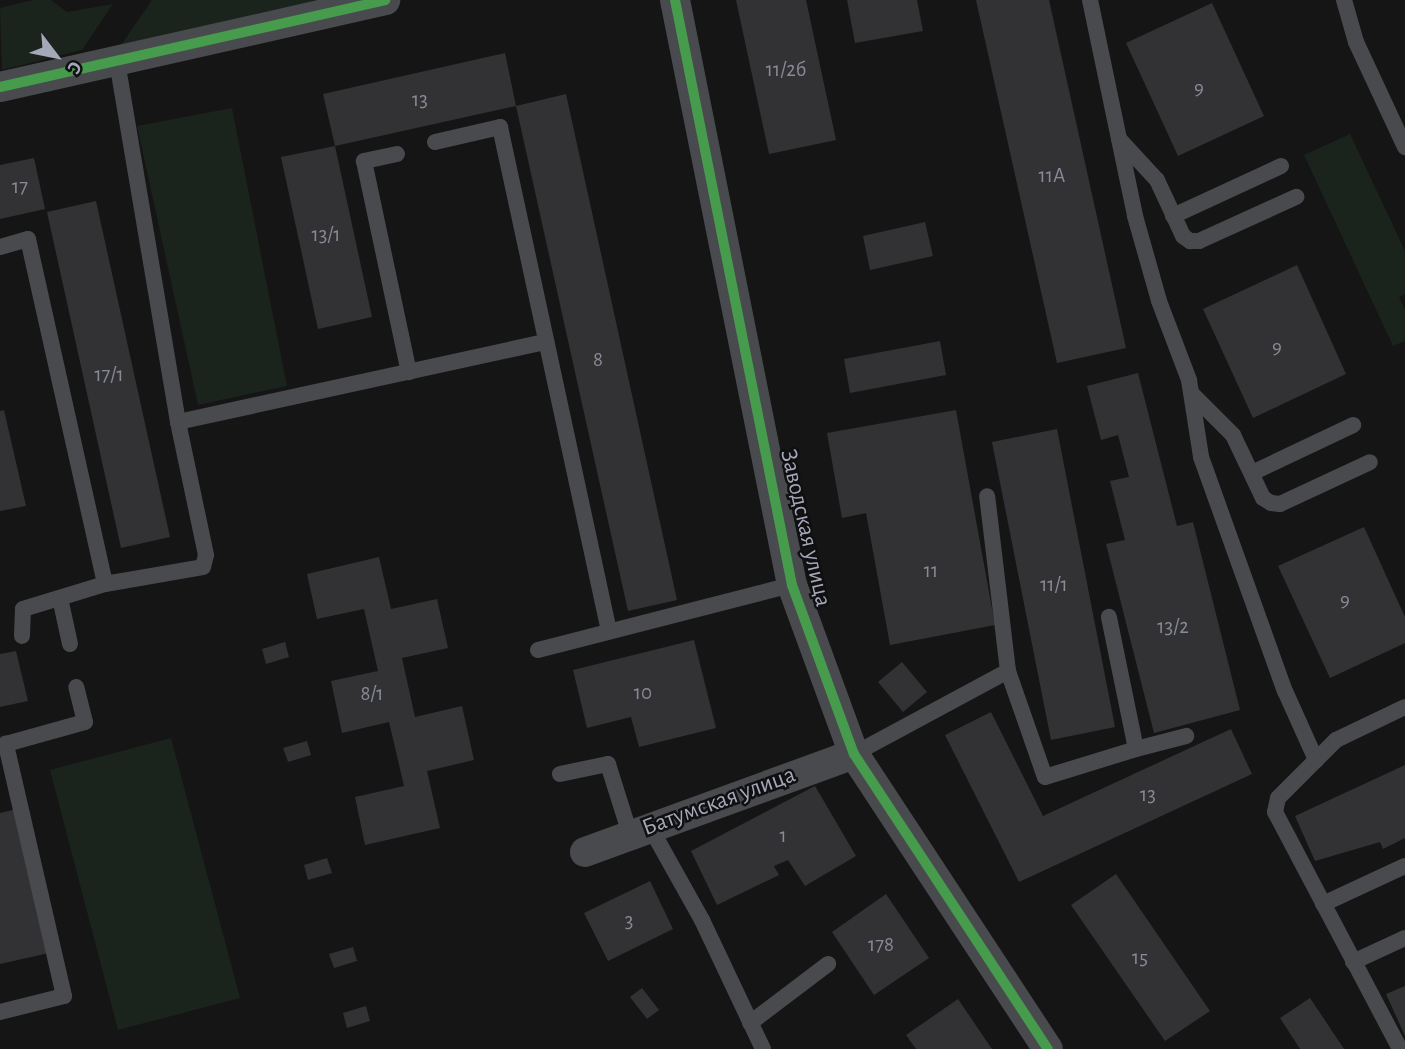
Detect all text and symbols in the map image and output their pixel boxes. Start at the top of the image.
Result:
north arrow [21,21,91,91]
house number: 11/2б [766,57,806,83]
text: С [63,58,85,77]
house number: 9 [1194,75,1204,101]
house number: 13 [412,87,428,113]
house number: 11А [1039,163,1065,189]
house number: 17 [12,174,28,200]
house number: 13/1 [311,222,341,248]
house number: 9 [1272,334,1282,360]
house number: 8 [593,347,603,373]
house number: 17/1 [94,362,124,388]
street label: Заводская улица [773,446,837,610]
house number: 11 [924,558,938,584]
house number: 11/1 [1040,572,1068,598]
house number: 9 [1340,587,1350,613]
house number: 13/2 [1157,614,1189,640]
house number: 10 [634,680,652,706]
house number: 8/1 [360,681,384,707]
street label: Батумская улица [638,761,800,843]
house number: 13 [1140,782,1156,808]
house number: 1 [779,823,787,849]
house number: 3 [625,908,633,934]
house number: 178 [868,932,894,958]
house number: 15 [1132,945,1148,971]

